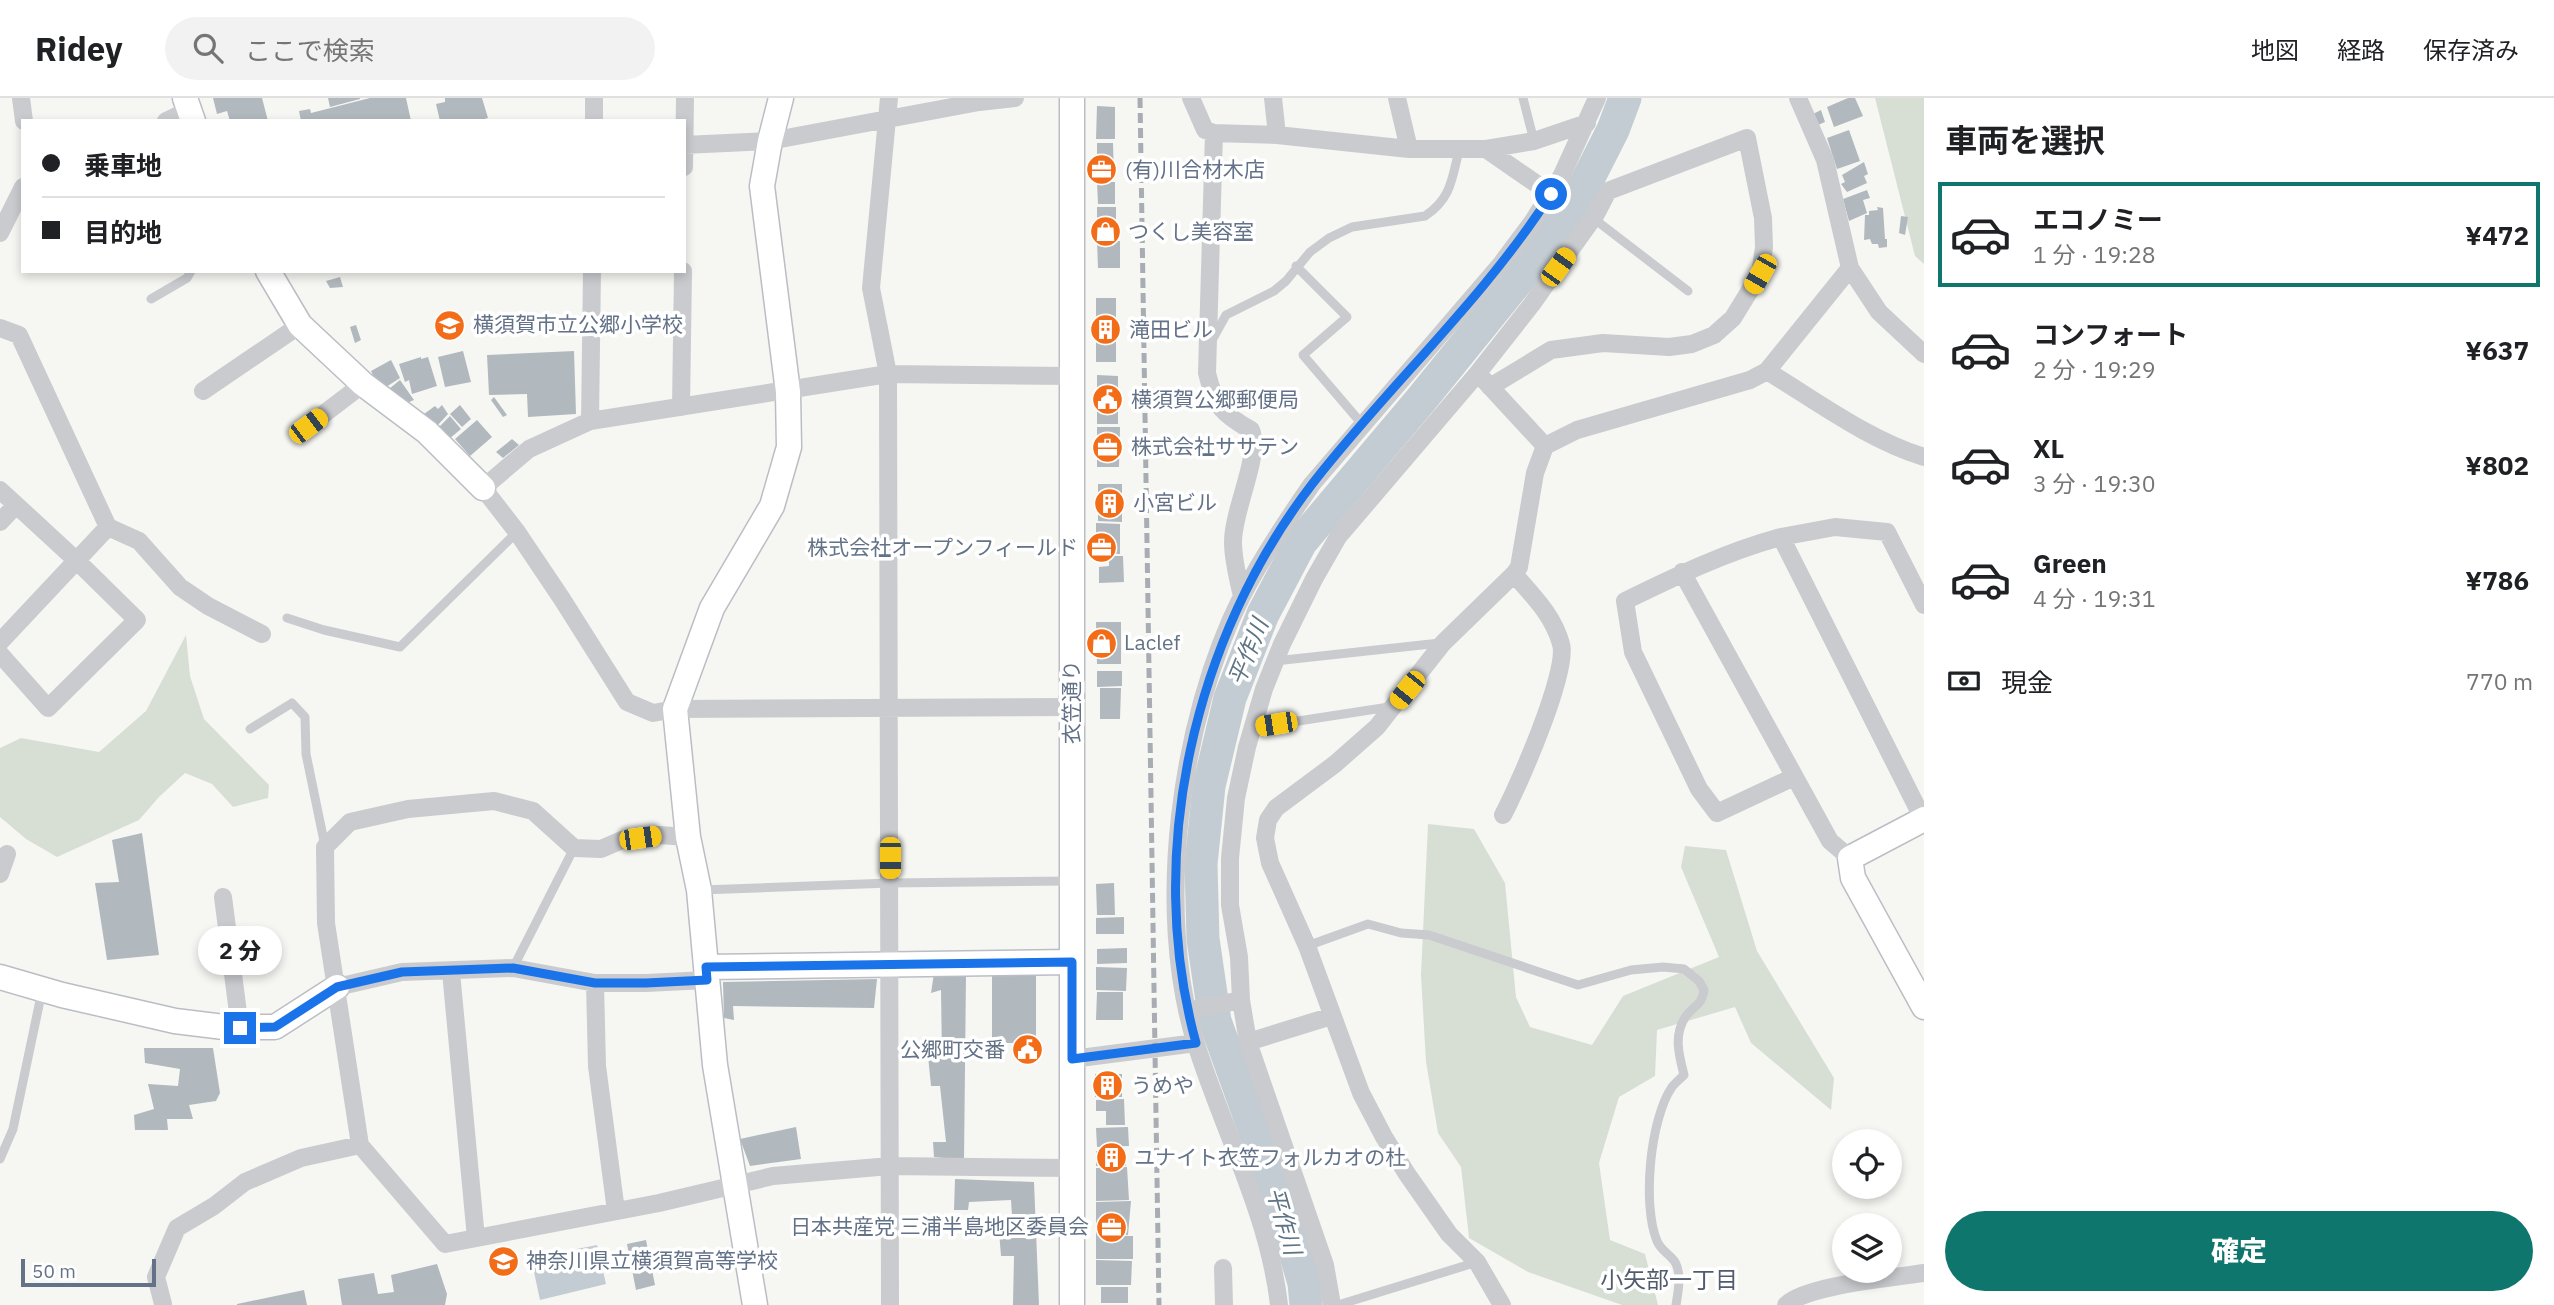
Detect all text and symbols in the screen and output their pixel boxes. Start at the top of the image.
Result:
search box [165,17,655,80]
text: Ridey [35,27,123,70]
icon: search [189,29,227,67]
text: ここで検索 [245,33,375,67]
text: 地図 [2251,34,2299,66]
text: 経路 [2337,34,2385,66]
text: 保存済み [2423,34,2519,66]
text: 車両を選択 [1945,119,2105,161]
text: 乗車地 [84,148,162,182]
office icon: (有)川合材木店 [1085,153,1119,187]
place label: (有)川合材木店 [1125,155,1265,183]
route start [1535,178,1567,210]
text: エコノミー [2033,202,2163,236]
icon: car [1949,203,2012,266]
text: 目的地 [84,215,162,249]
shop icon: つくし美容室 [1088,215,1122,249]
place label: つくし美容室 [1128,217,1254,245]
text: ¥472 [2465,218,2529,252]
text: 1 分 · 19:28 [2033,239,2156,269]
car [1538,244,1579,290]
car [1741,251,1780,297]
school or university icon: 横須賀市立公郷小学校 [433,308,467,342]
place label: 横須賀市立公郷小学校 [473,310,683,338]
building icon: 滝田ビル [1089,313,1123,347]
place label: 滝田ビル [1129,315,1213,343]
text: コンフォート [2033,317,2188,351]
icon: car [1949,318,2012,381]
text: ¥637 [2465,333,2529,367]
text: 2 分 · 19:29 [2033,354,2156,384]
public building icon: 横須賀公郷郵便局 [1091,383,1125,417]
place label: 横須賀公郷郵便局 [1131,385,1299,413]
car [285,405,332,447]
office icon: 株式会社ササテン [1091,430,1125,464]
text: XL [2033,431,2064,465]
place label: 株式会社ササテン [1131,432,1299,460]
icon: car [1949,433,2012,496]
text: ¥802 [2465,448,2529,482]
text: 3 分 · 19:30 [2033,468,2156,498]
building icon: 小宮ビル [1093,486,1127,520]
place label: 小宮ビル [1133,488,1217,516]
office icon: 株式会社オープンフィールド [1084,531,1118,565]
place label: 株式会社オープンフィールド [807,533,1078,561]
text: Green [2033,546,2107,580]
icon: car [1949,548,2012,611]
text: ¥786 [2465,563,2529,597]
text: 4 分 · 19:31 [2033,583,2156,613]
water label: 平作川 [1220,611,1275,689]
shop icon: Laclef [1084,626,1118,660]
place label: Laclef [1124,628,1181,656]
street label: 衣笠通り [1057,660,1085,744]
icon: cash [1945,662,1983,700]
text: 現金 [2001,665,2053,699]
text: 770 m [2466,666,2533,696]
car [1386,667,1429,713]
car [1254,710,1299,738]
car [618,825,663,851]
car [880,837,901,879]
callout: 2 分 [198,926,282,976]
text: 2 分 [219,935,261,965]
route end [224,1012,256,1044]
public building icon: 公郷町交番 [1011,1033,1045,1067]
place label: 公郷町交番 [900,1035,1005,1063]
building icon: うめや [1091,1069,1125,1103]
place label: うめや [1131,1071,1194,1099]
map controls [1832,1129,1902,1283]
button: locate [1832,1129,1902,1199]
building icon: ユナイト衣笠フォルカオの杜 [1094,1141,1128,1175]
place label: ユナイト衣笠フォルカオの杜 [1134,1143,1406,1171]
water label: 平作川 [1261,1183,1310,1261]
office icon: 日本共産党 三浦半島地区委員会 [1095,1210,1129,1244]
button: 確定 [1945,1211,2533,1291]
place label: 日本共産党 三浦半島地区委員会 [790,1212,1089,1240]
button: layers [1832,1213,1902,1283]
school or university icon: 神奈川県立横須賀高等学校 [486,1244,520,1278]
place label: 神奈川県立横須賀高等学校 [526,1246,778,1274]
scale bar [21,1256,156,1288]
text: 50 m [32,1259,76,1283]
district label: 小矢部一丁目 [1600,1264,1738,1294]

